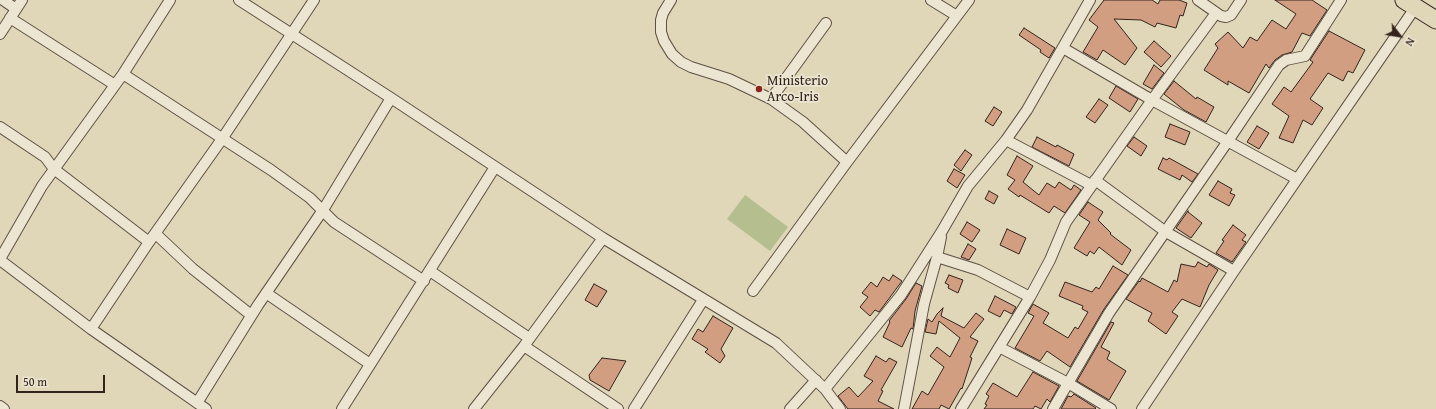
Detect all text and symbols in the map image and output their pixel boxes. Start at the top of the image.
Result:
north arrow [1380,16,1420,56]
text: N [1402,35,1419,49]
place label: Ministerio Arco-Iris [767,73,828,106]
marker: Ministerio Arco-Iris [754,84,764,94]
scale bar [18,367,107,393]
text: 50 m [23,373,47,390]

